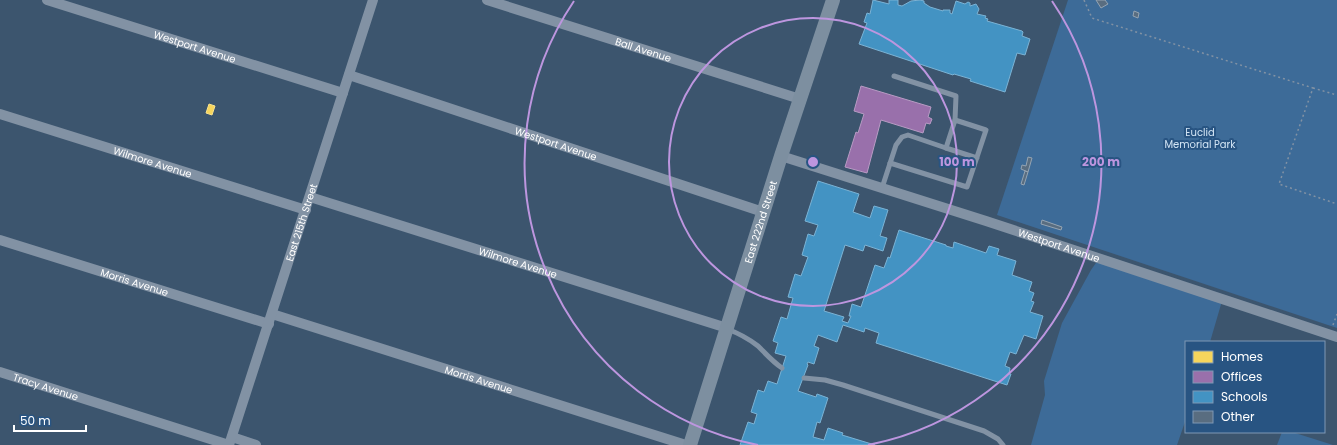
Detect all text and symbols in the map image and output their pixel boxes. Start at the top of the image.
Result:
street label: Westport Avenue [152,26,238,66]
street label: Ball Avenue [613,34,673,65]
street label: Westport Avenue [513,123,599,164]
park label: Euclid Memorial Park [1164,125,1236,152]
street label: Wilmore Avenue [111,143,194,181]
text: 100 m [939,153,975,170]
text: 200 m [1082,153,1120,170]
centre of rings [806,155,820,169]
street label: East 222nd Street [740,178,780,265]
street label: East 215th Street [281,181,321,263]
street label: Westport Avenue [1016,225,1102,266]
street label: Wilmore Avenue [477,243,559,282]
street label: Morris Avenue [99,264,170,300]
legend [1185,341,1325,433]
text: Homes [1221,348,1263,365]
street label: Morris Avenue [443,362,515,397]
text: Offices [1221,368,1262,385]
street label: Tracy Avenue [11,369,80,404]
text: Schools [1221,388,1268,405]
scale bar [14,407,86,433]
text: Other [1221,408,1255,425]
text: 50 m [20,412,51,429]

